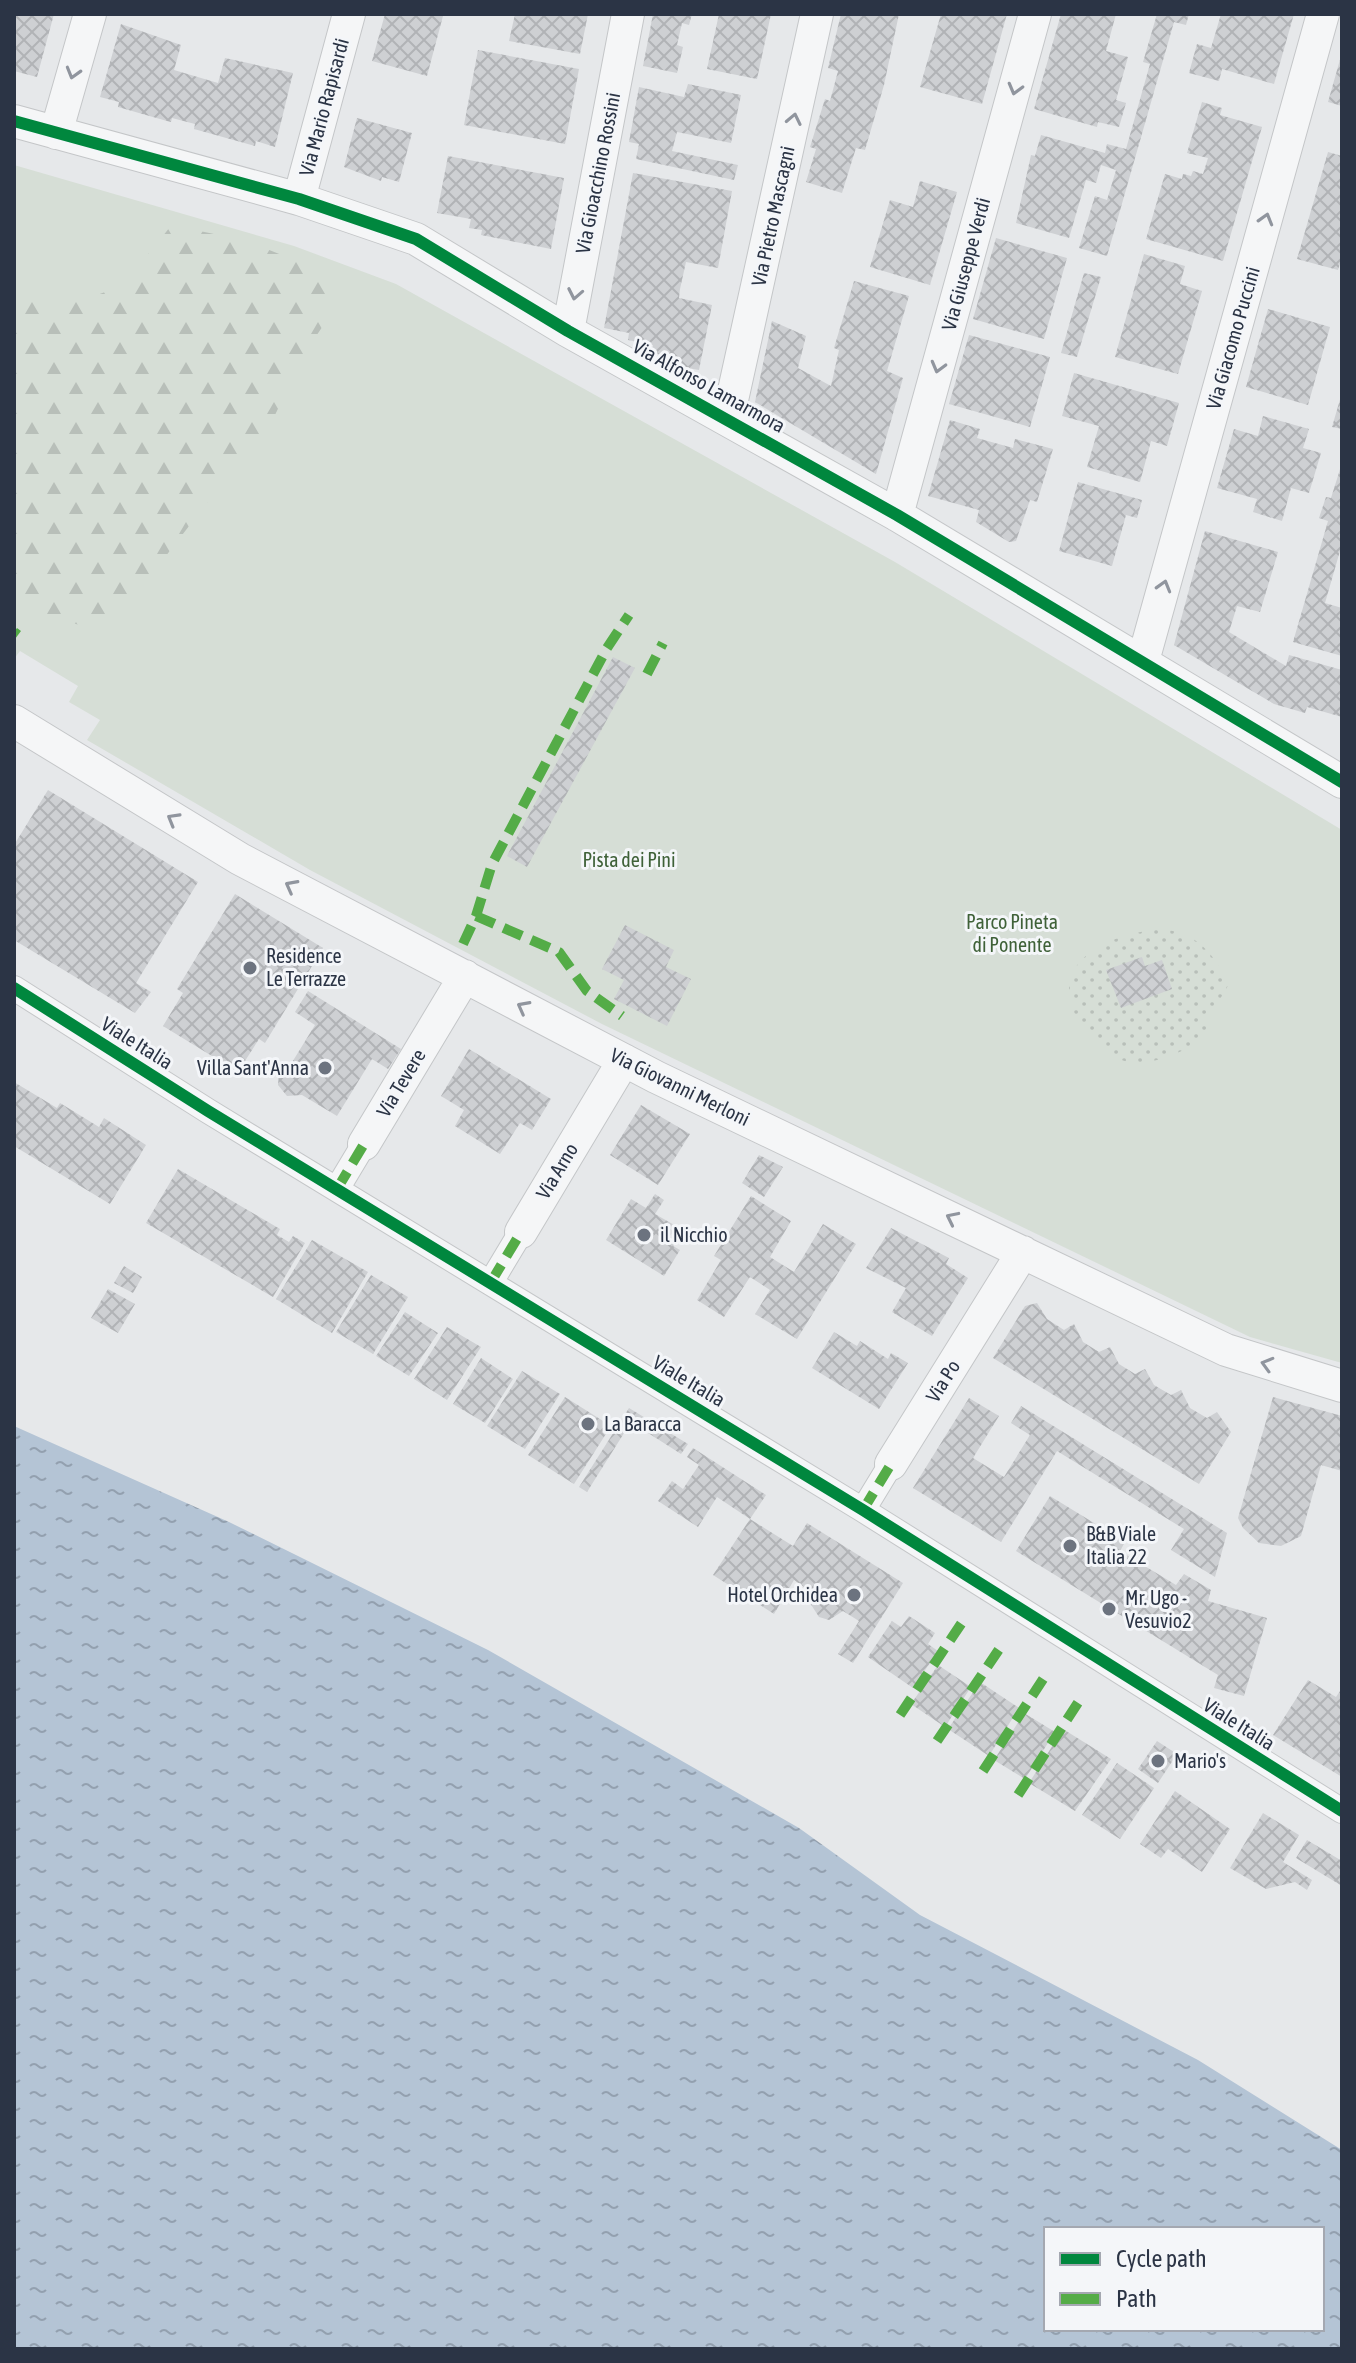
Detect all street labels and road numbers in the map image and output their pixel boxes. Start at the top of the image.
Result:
street label: Via Mario Rapisardi [294,36,353,178]
street label: Via Gioacchino Rossini [571,90,624,255]
street label: Via Pietro Mascagni [746,144,799,288]
street label: Via Giuseppe Verdi [937,195,994,333]
street label: Via Giacomo Puccini [1201,264,1264,412]
street label: Via Alfonso Lamarmora [629,334,789,437]
street label: Viale Italia [97,1012,177,1074]
street label: Via Giovanni Merloni [607,1043,754,1130]
street label: Via Tevere [371,1045,430,1121]
street label: Via Arno [531,1139,582,1203]
street label: Viale Italia [649,1350,729,1411]
street label: Via Po [921,1355,964,1406]
street label: Viale Italia [1199,1693,1279,1755]

